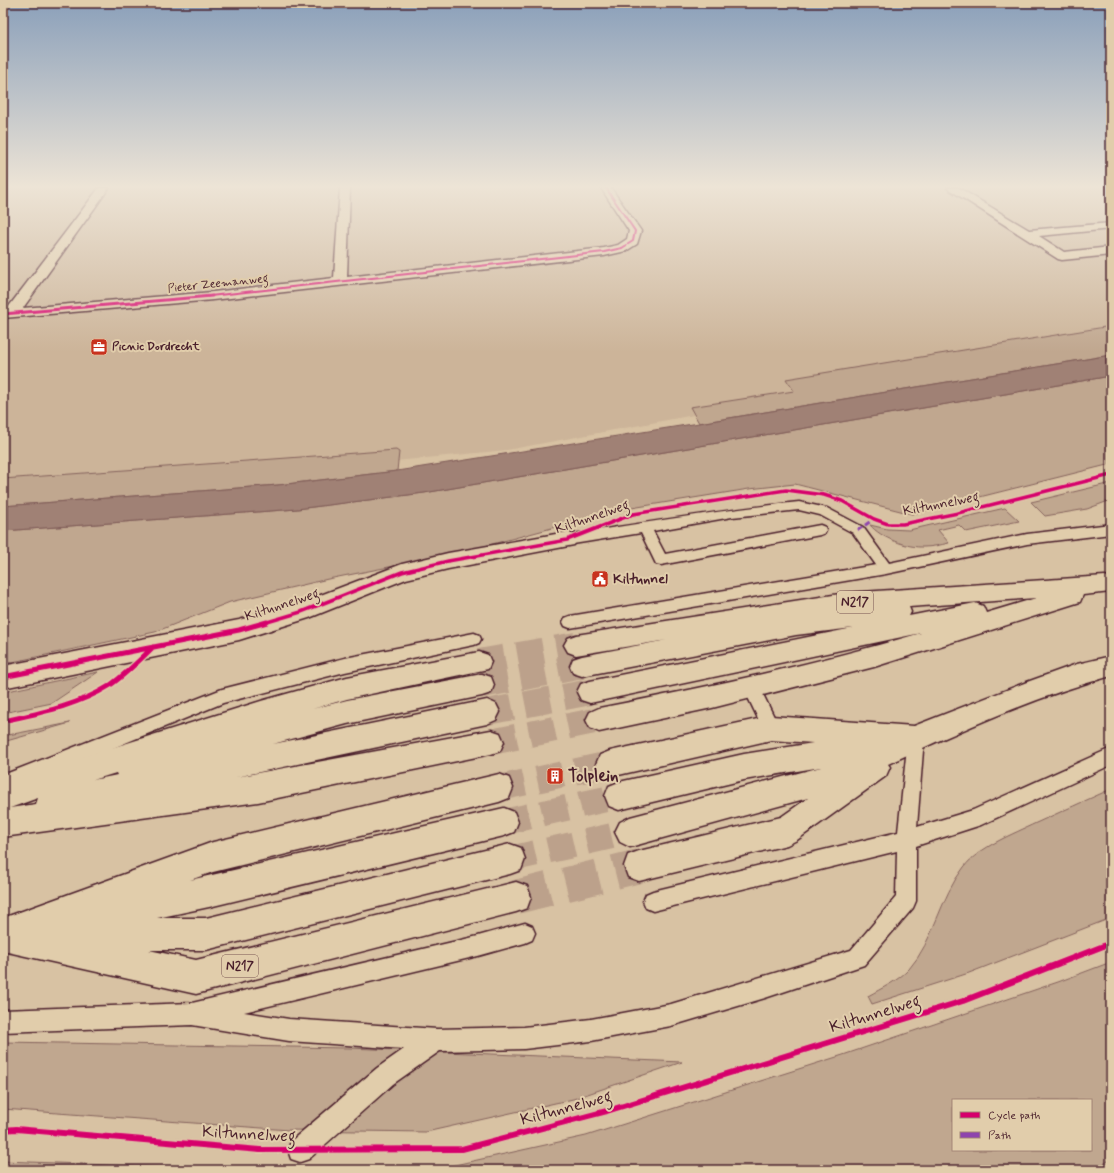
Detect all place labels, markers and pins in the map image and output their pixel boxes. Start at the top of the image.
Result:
office icon: Picnic Dordrecht [89,337,109,357]
place label: Picnic Dordrecht [112,339,200,355]
public building icon: Kiltunnel [590,569,610,589]
place label: Kiltunnel [613,570,668,588]
place label: Tolplein [568,765,619,787]
building icon: Tolplein [545,766,565,786]

